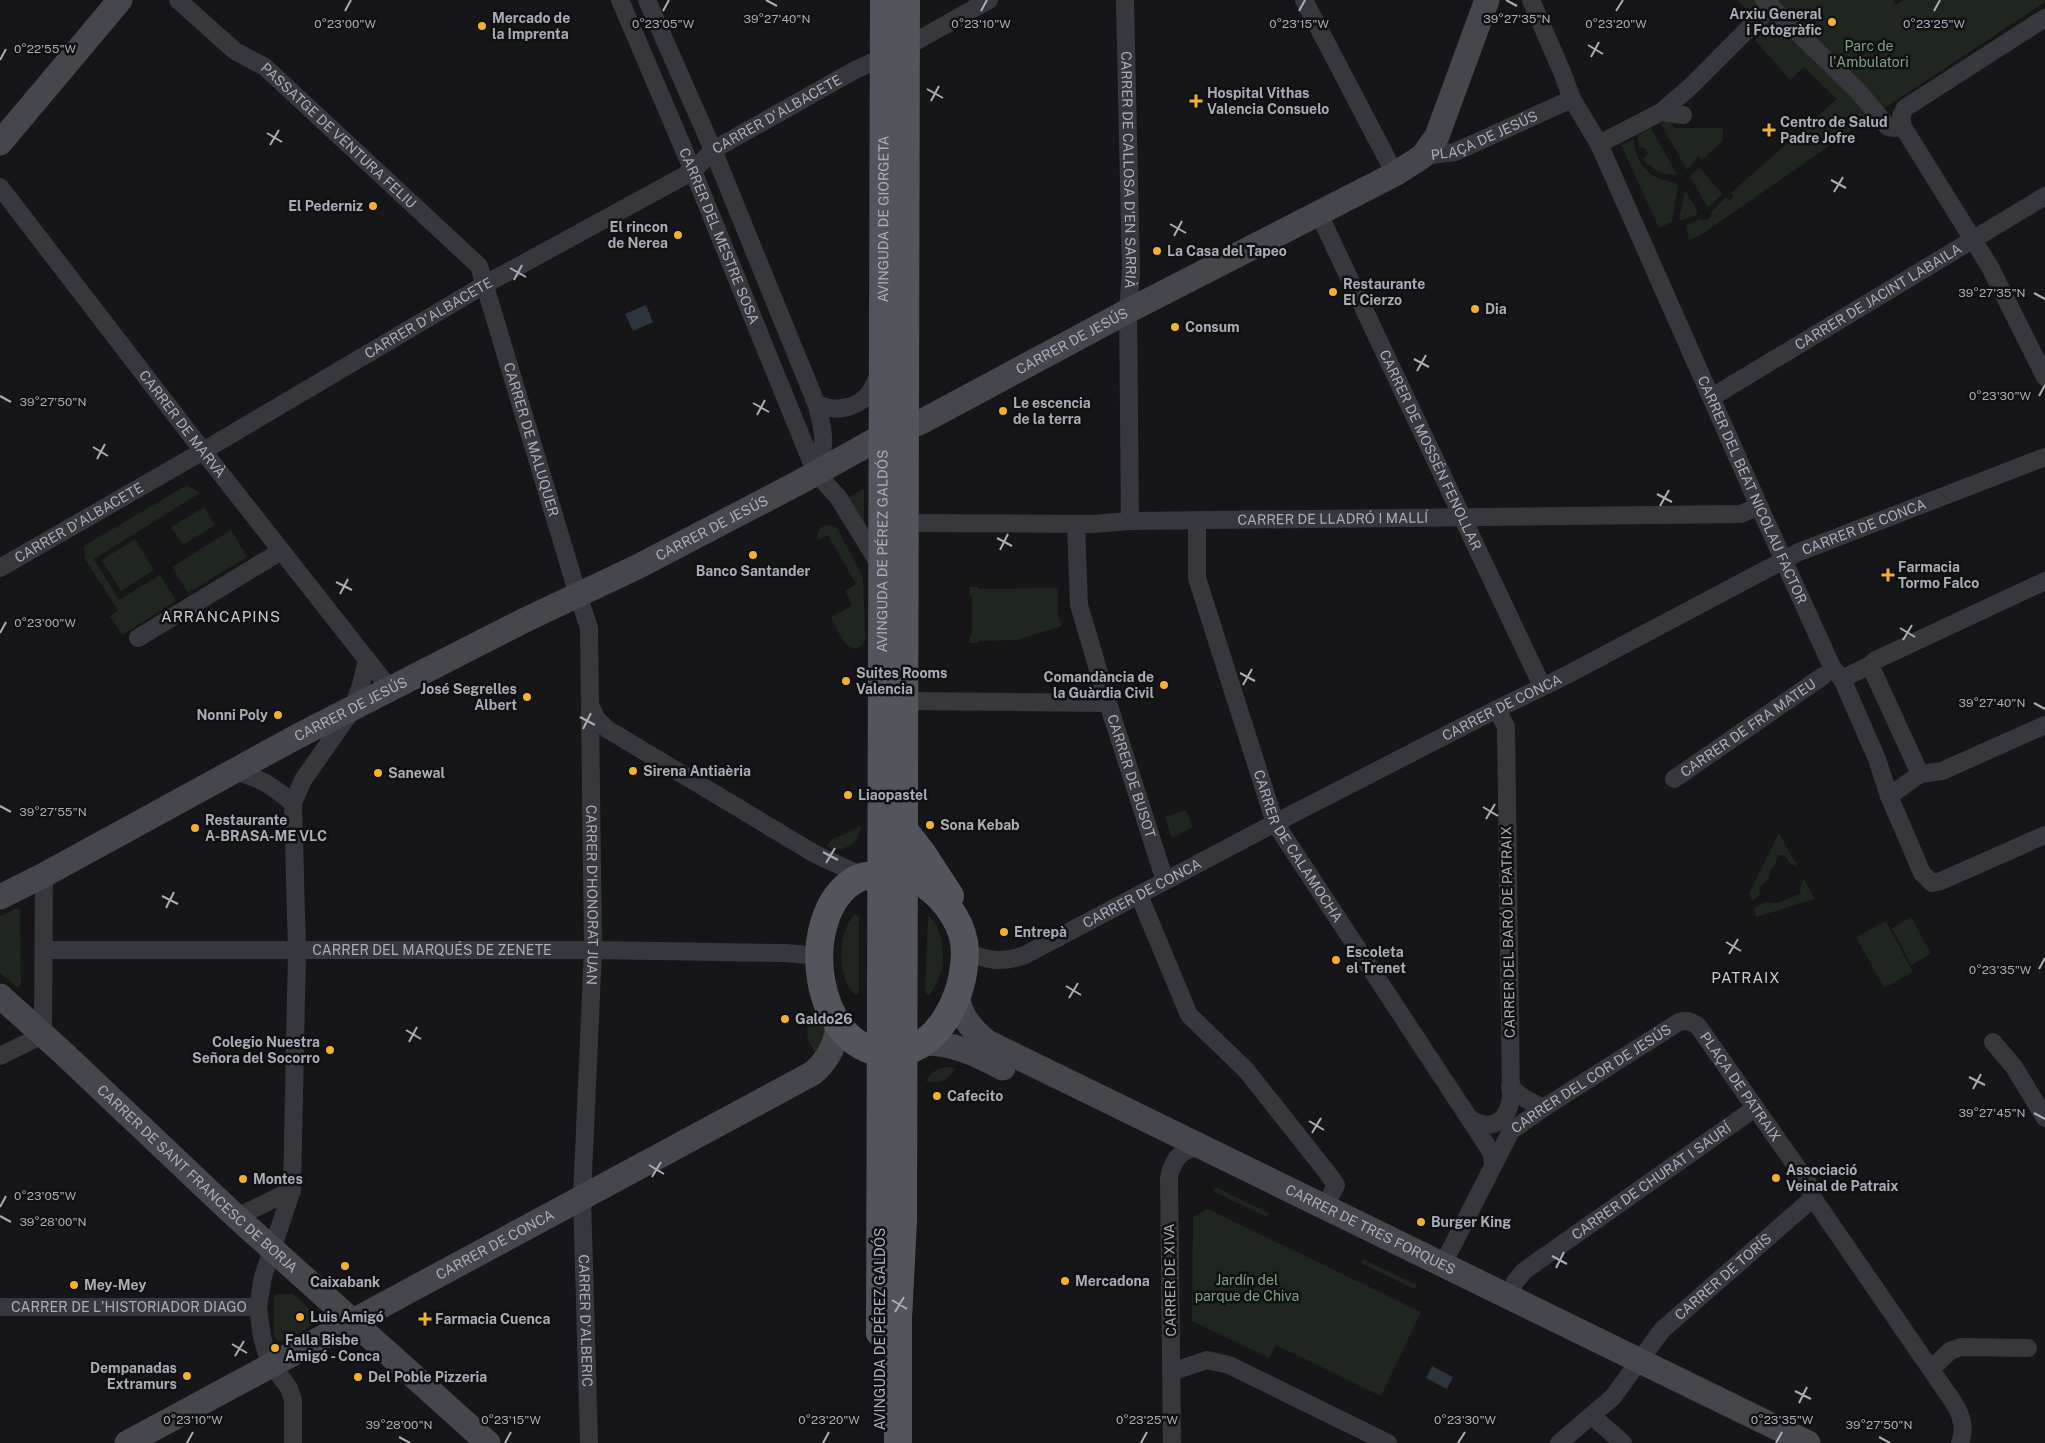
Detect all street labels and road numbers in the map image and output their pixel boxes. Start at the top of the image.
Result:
street label: CARRER DE CALLOSA D'EN SARRIÀ [1118,51,1140,290]
street label: PASSATGE DE VENTURA FELIU [258,59,419,211]
street label: CARRER D'ALBACETE [709,71,844,157]
street label: PLAÇA DE JESÚS [1430,108,1540,163]
street label: AVINGUDA DE GIORGETA [875,135,892,303]
street label: CARRER DEL MESTRE SOSA [676,145,762,326]
street label: CARRER DE JACINT LABAILA [1792,240,1964,353]
street label: CARRER D'ALBACETE [362,274,495,362]
street label: CARRER DE JESÚS [1013,305,1131,378]
street label: CARRER DE MOSSÉN FENOLLAR [1376,347,1485,553]
street label: CARRER DE MALUQUER [501,361,562,519]
street label: CARRER DE MARVÀ [136,367,230,481]
street label: CARRER DEL BEAT NICOLAU FACTOR [1694,373,1810,606]
street label: AVINGUDA DE PÉREZ GALDÓS [873,450,891,652]
street label: CARRER D'ALBACETE [12,479,146,566]
street label: CARRER DE JESÚS [653,492,771,564]
street label: CARRER DE CONCA [1800,496,1928,558]
street label: CARRER DE LLADRÓ I MALLÍ [1237,508,1429,528]
street label: CARRER DE CONCA [1439,671,1564,744]
street label: CARRER DE JESÚS [292,674,410,745]
street label: CARRER DE FRA MATEU [1677,675,1819,780]
street label: CARRER DE BUSOT [1104,712,1159,840]
street label: CARRER DE CALAMOCHA [1251,768,1346,925]
street label: CARRER D'HONORAT JUAN [583,805,601,985]
street label: CARRER DEL BARÓ DE PATRAIX [1496,825,1518,1038]
street label: CARRER DE CONCA [1080,855,1204,931]
street label: CARRER DEL MARQUÉS DE ZENETE [312,941,552,958]
street label: CARRER DEL COR DE JESÚS [1508,1021,1674,1136]
street label: PLAÇA DE PATRAIX [1697,1029,1784,1145]
street label: CARRER DE SANT FRANCESC DE BORJA [94,1081,301,1276]
street label: CARRER DE CHURAT I SAURÍ [1568,1118,1735,1243]
street label: CARRER DE TRES FORQUES [1283,1181,1458,1278]
street label: CARRER DE CONCA [433,1206,557,1283]
street label: CARRER DE XIVA [1161,1223,1179,1337]
street label: AVINGUDA DE PÉREZ GALDÓS [870,1228,888,1430]
street label: CARRER DE TORÍS [1671,1230,1775,1323]
street label: CARRER D'ALBERIC [576,1254,595,1387]
street label: CARRER DE L'HISTORIADOR DIAGO [11,1299,247,1315]

